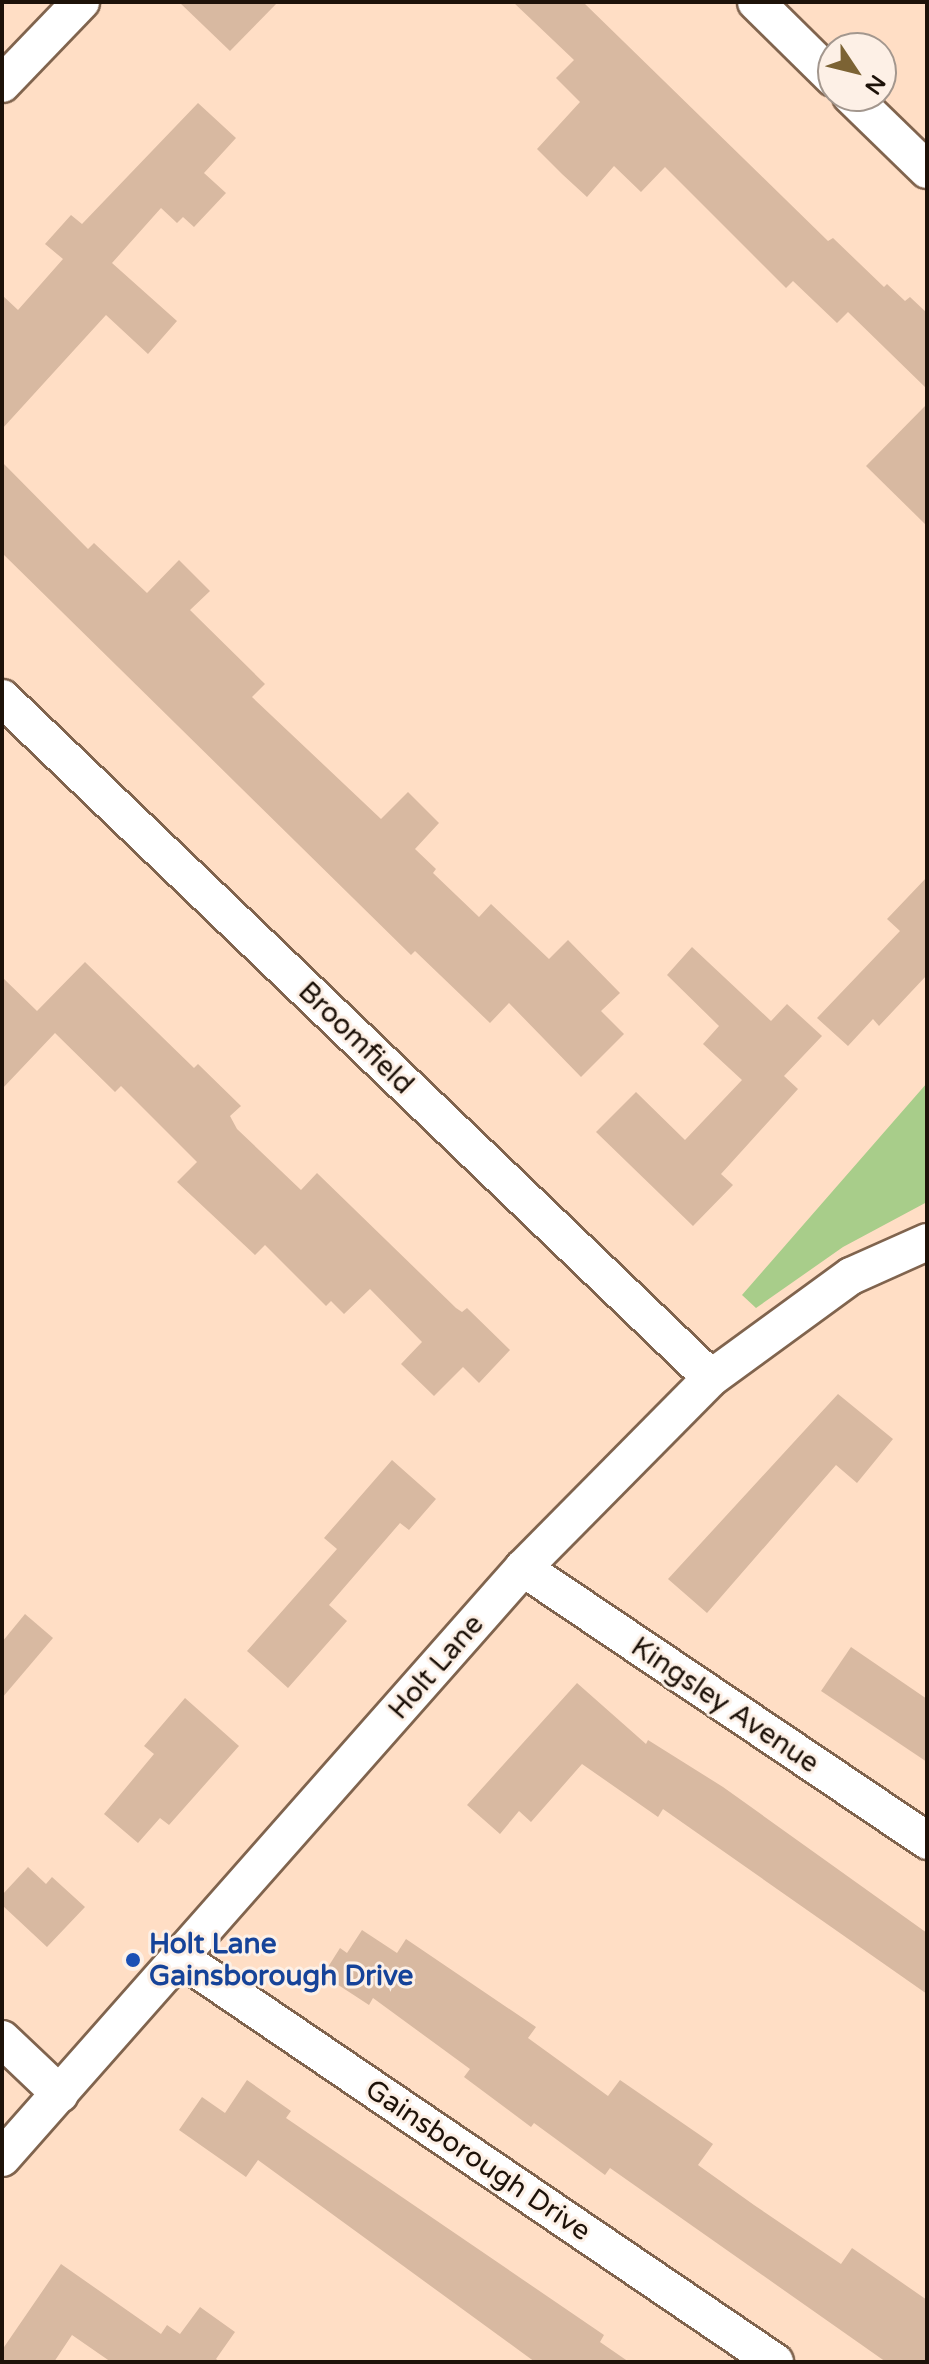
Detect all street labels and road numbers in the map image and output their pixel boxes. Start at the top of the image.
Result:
street label: Broomfield [291,975,421,1101]
street label: Holt Lane [382,1608,490,1726]
street label: Kingsley Avenue [625,1630,825,1780]
street label: Gainsborough Drive [359,2072,597,2248]

